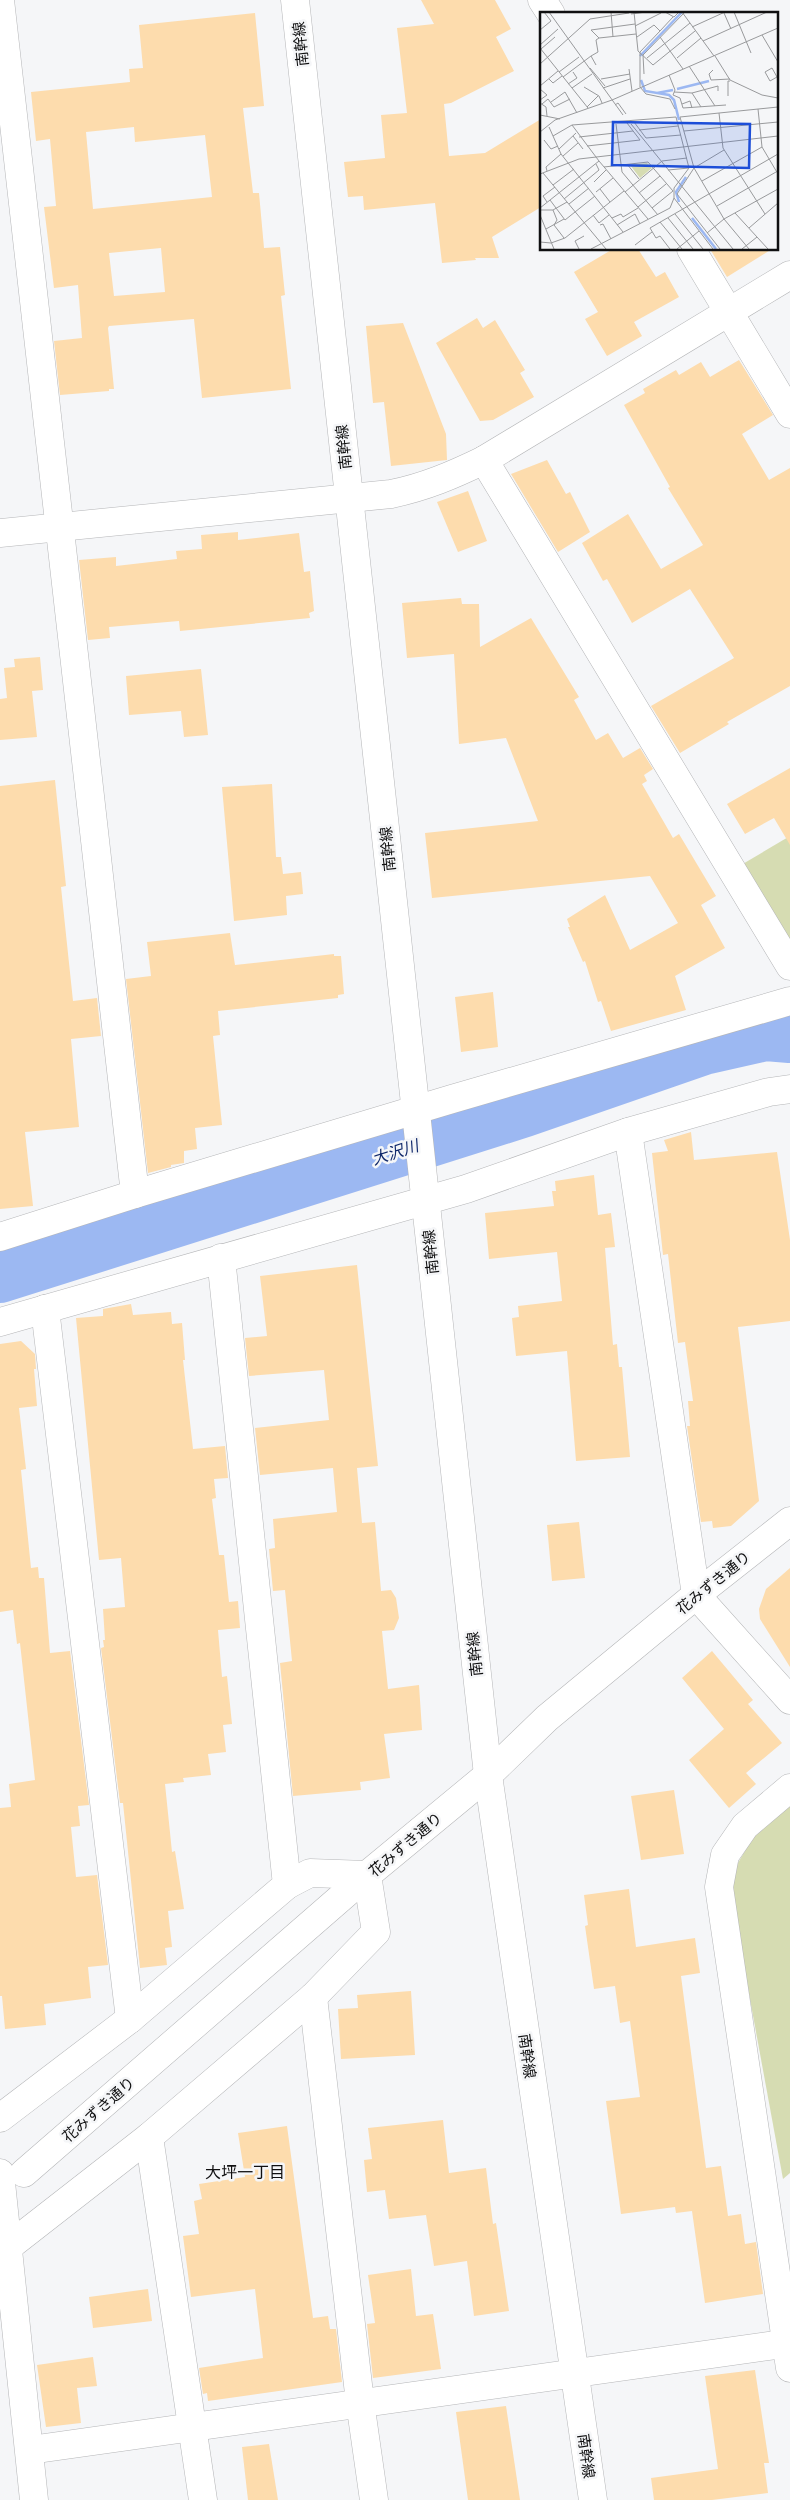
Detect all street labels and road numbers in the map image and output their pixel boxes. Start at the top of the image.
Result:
street label: 南幹線 [288,21,312,67]
street label: 南幹線 [331,424,355,470]
street label: 南幹線 [375,826,399,872]
street label: 南幹線 [418,1229,442,1275]
street label: 花みずき通り [672,1546,754,1618]
street label: 南幹線 [462,1631,486,1677]
street label: 花みずき通り [364,1807,446,1881]
street label: 南幹線 [515,2032,541,2080]
street label: 花みずき通り [57,2072,139,2146]
street label: 南幹線 [574,2432,600,2480]

